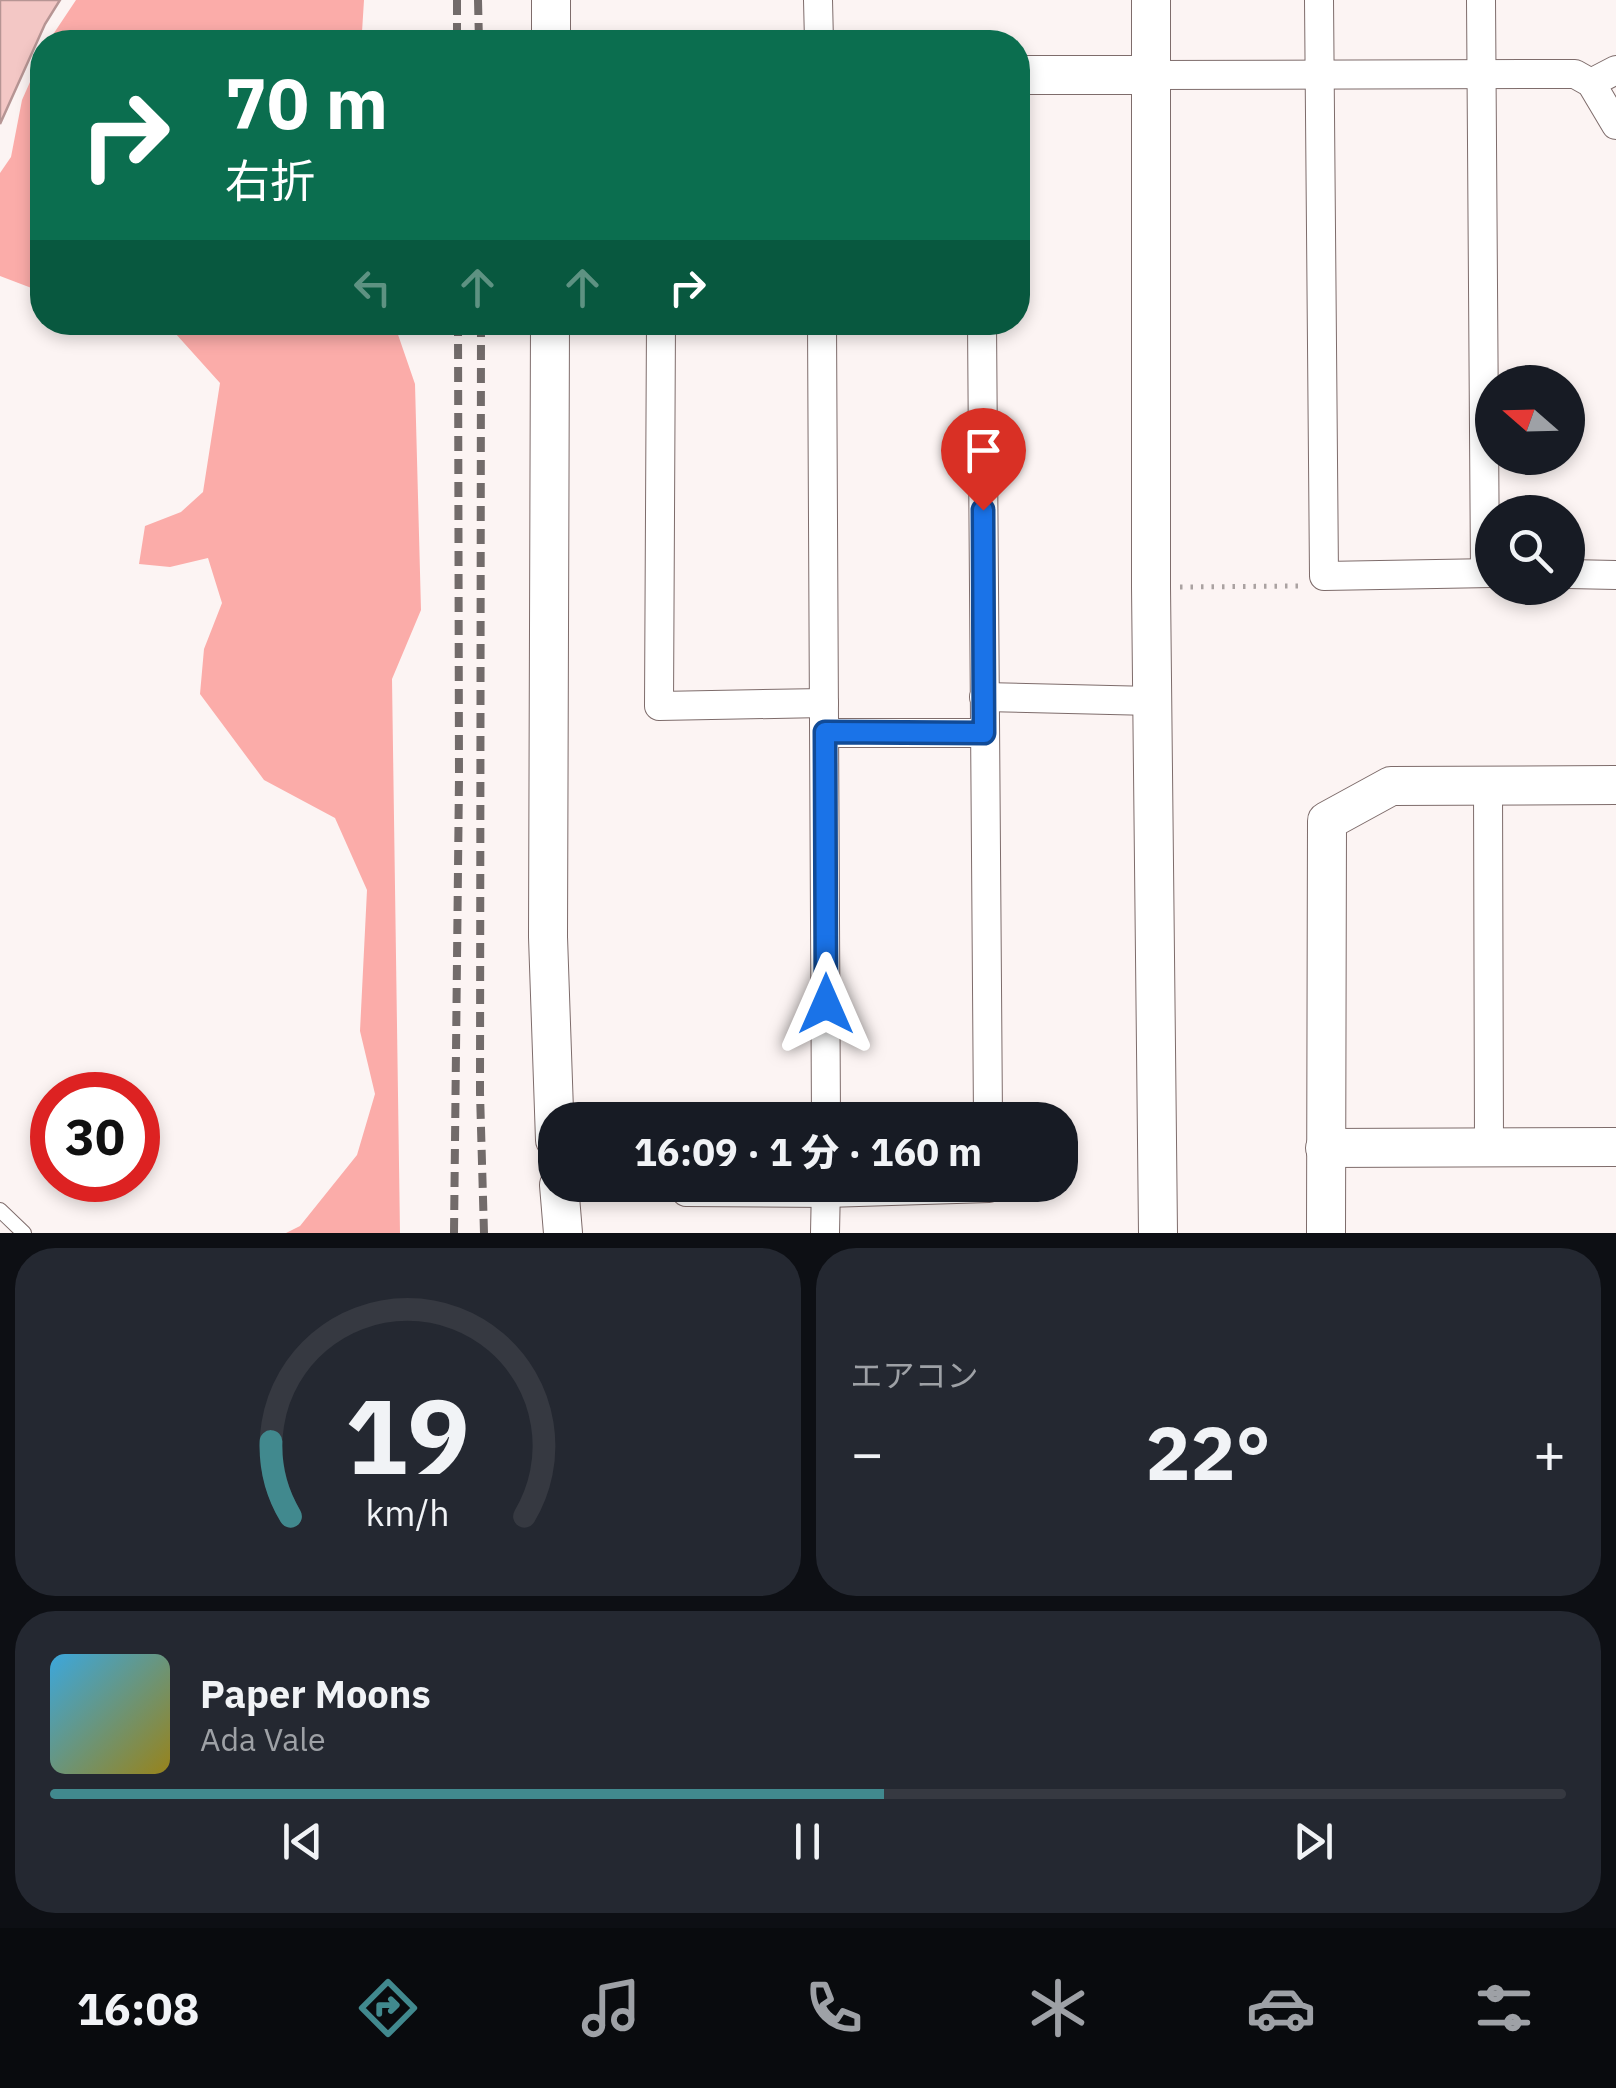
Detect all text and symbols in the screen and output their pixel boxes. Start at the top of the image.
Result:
text: 70 m [225,57,388,148]
icon: right [60,70,190,200]
text: 右折 [225,151,315,209]
icon: left [345,260,400,315]
icon: ahead [450,260,505,315]
icon: ahead [555,260,610,315]
icon: right [660,260,715,315]
north arrow [1475,365,1585,475]
map controls [1475,365,1585,605]
pin [941,408,1026,511]
icon: arrive [956,423,1011,478]
button: search [1475,495,1585,605]
position arrow [774,952,878,1056]
speed limit sign: 30 [30,1072,160,1202]
text: 16:09 · 1 分 · 160 m [634,1127,982,1176]
text: エアコン [851,1354,979,1396]
text: 19 [345,1367,470,1503]
text: 22° [1146,1403,1271,1501]
text: − [851,1417,884,1488]
text: + [1533,1417,1566,1488]
text: km/h [366,1489,450,1536]
text: Paper Moons [200,1669,431,1718]
text: Ada Vale [200,1718,326,1760]
icon: previous [275,1814,330,1869]
icon: pause [780,1814,835,1869]
icon: next [1286,1814,1341,1869]
icon: directions [353,1973,423,2043]
icon: music [576,1973,646,2043]
icon: phone [799,1973,869,2043]
icon: climate [1023,1973,1093,2043]
icon: car [1246,1973,1316,2043]
icon: filters [1469,1973,1539,2043]
text: 16:08 [77,1979,200,2037]

